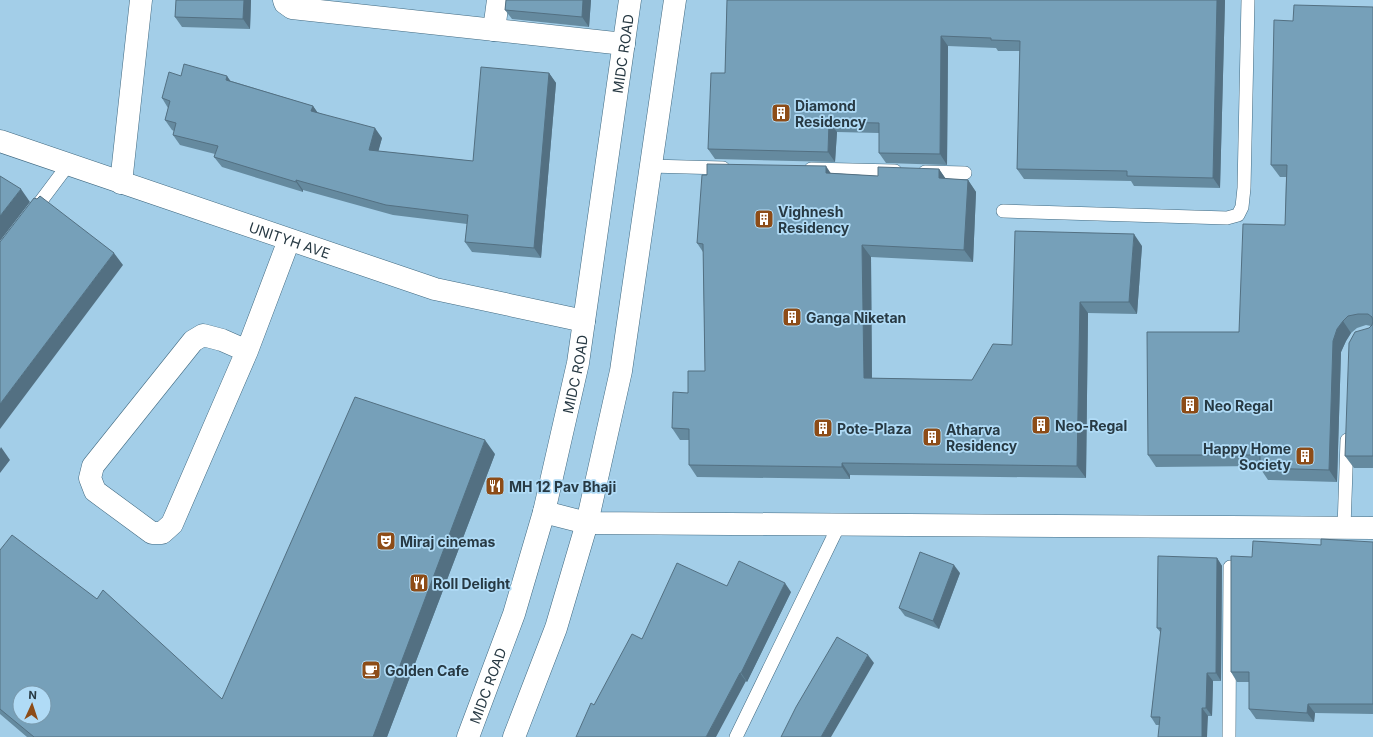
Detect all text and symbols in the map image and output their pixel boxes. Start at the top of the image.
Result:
street label: MIDC ROAD [608,13,636,94]
place label: Diamond Residency [795,97,867,130]
building icon: Diamond Residency [770,102,792,124]
place label: Vighnesh Residency [778,203,850,236]
building icon: Vighnesh Residency [753,208,775,230]
street label: UNITYH AVE [247,218,333,261]
building icon: Ganga Niketan [781,306,803,328]
place label: Ganga Niketan [806,309,906,326]
street label: MIDC ROAD [558,334,590,415]
building icon: Neo Regal [1179,394,1201,416]
place label: Neo Regal [1204,397,1273,414]
building icon: Neo-Regal [1030,414,1052,436]
building icon: Pote-Plaza [812,417,834,439]
place label: Neo-Regal [1055,417,1127,434]
place label: Pote-Plaza [837,420,912,437]
place label: Atharva Residency [946,421,1018,454]
building icon: Atharva Residency [921,426,943,448]
place label: Happy Home Society [1203,440,1292,473]
building icon: Happy Home Society [1294,445,1316,467]
restaurant icon: MH 12 Pav Bhaji [484,475,506,497]
place label: MH 12 Pav Bhaji [509,478,616,495]
theatre icon: Miraj cinemas [375,530,397,552]
place label: Miraj cinemas [400,533,496,550]
restaurant icon: Roll Delight [408,572,430,594]
place label: Roll Delight [433,575,510,592]
street label: MIDC ROAD [465,645,509,726]
cafe icon: Golden Cafe [360,659,382,681]
place label: Golden Cafe [385,662,469,679]
north arrow [12,685,52,725]
text: N [28,688,37,702]

